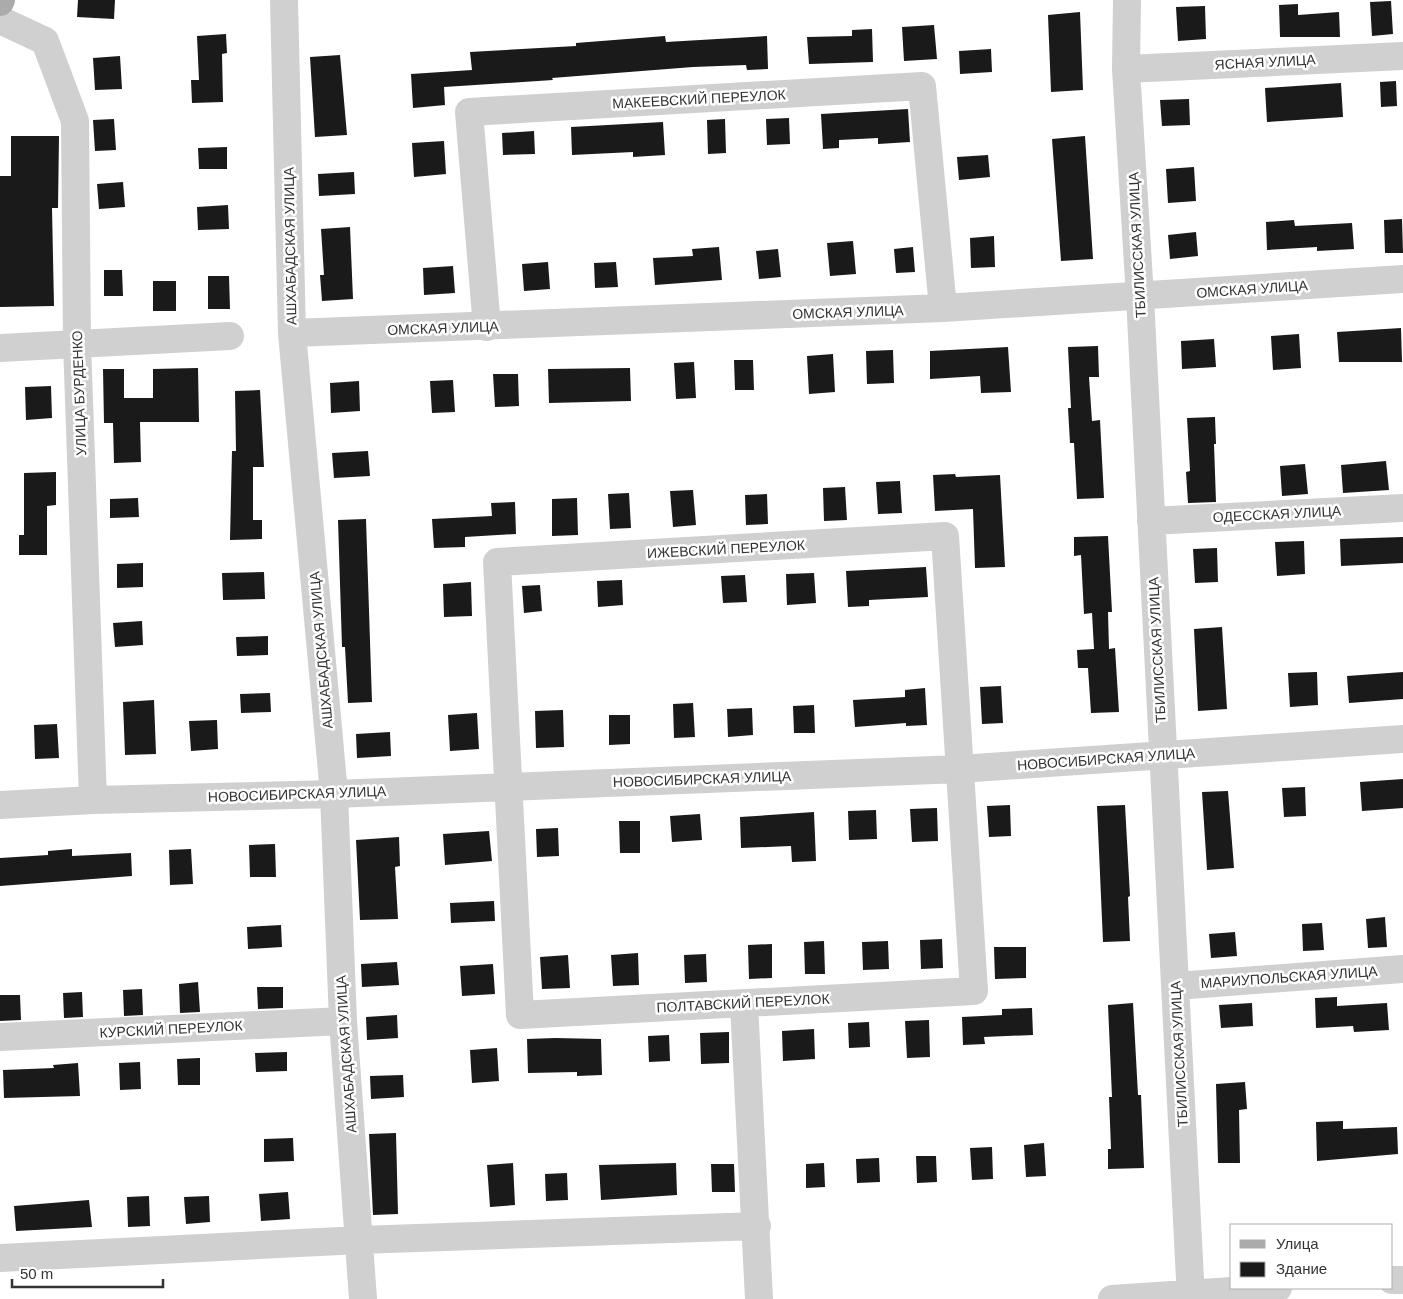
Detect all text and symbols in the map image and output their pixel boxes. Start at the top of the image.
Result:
street label: ЯСНАЯ УЛИЦА [1214,51,1317,73]
street label: МАКЕЕВСКИЙ ПЕРЕУЛОК [612,85,787,112]
street label: АШХАБАДСКАЯ УЛИЦА [281,166,299,325]
street label: ТБИЛИССКАЯ УЛИЦА [1125,171,1149,318]
street label: ОМСКАЯ УЛИЦА [1196,277,1309,301]
street label: ОМСКАЯ УЛИЦА [792,302,905,322]
street label: ОМСКАЯ УЛИЦА [387,318,500,338]
street label: УЛИЦА БУРДЕНКО [69,330,89,456]
street label: ОДЕССКАЯ УЛИЦА [1212,503,1342,525]
street label: ИЖЕВСКИЙ ПЕРЕУЛОК [647,536,806,561]
street label: АШХАБАДСКАЯ УЛИЦА [306,570,336,729]
street label: ТБИЛИССКАЯ УЛИЦА [1145,576,1169,723]
street label: НОВОСИБИРСКАЯ УЛИЦА [1016,745,1196,773]
street label: НОВОСИБИРСКАЯ УЛИЦА [613,768,792,790]
street label: НОВОСИБИРСКАЯ УЛИЦА [208,783,387,805]
street label: МАРИУПОЛЬСКАЯ УЛИЦА [1200,963,1379,991]
street label: АШХАБАДСКАЯ УЛИЦА [332,974,359,1133]
street label: ТБИЛИССКАЯ УЛИЦА [1167,980,1191,1127]
street label: ПОЛТАВСКИЙ ПЕРЕУЛОК [656,989,831,1016]
street label: КУРСКИЙ ПЕРЕУЛОК [99,1016,244,1041]
legend [1230,1224,1393,1289]
text: Улица [1276,1235,1319,1252]
scale bar [12,1256,164,1288]
text: Здание [1276,1260,1327,1277]
text: 50 m [20,1265,53,1282]

